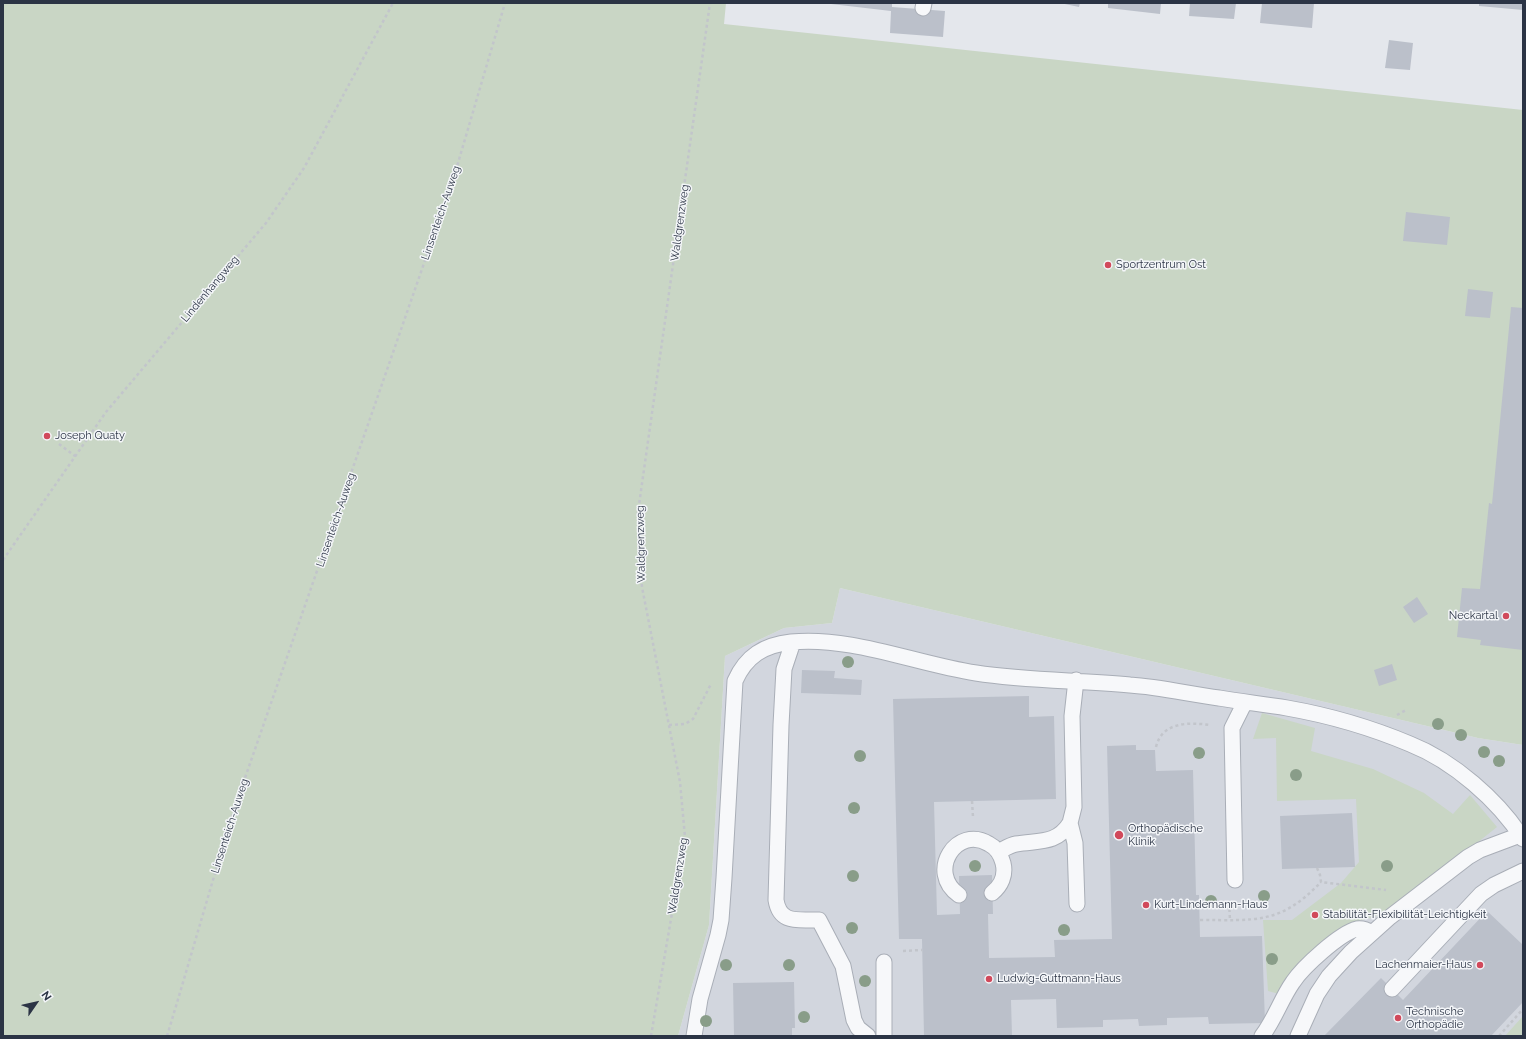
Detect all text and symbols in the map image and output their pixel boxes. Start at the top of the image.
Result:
street label: Linsenteich-Auweg [419,164,463,262]
street label: Waldgrenzweg [668,184,692,262]
street label: Lindenhangweg [178,253,242,325]
place label: Sportzentrum Ost [1116,258,1206,272]
marker: Sportzentrum Ost [1103,260,1113,270]
place label: Joseph Quaty [55,429,125,443]
marker: Joseph Quaty [42,431,52,441]
street label: Linsenteich-Auweg [314,471,358,569]
street label: Waldgrenzweg [634,505,648,583]
place label: Neckartal [1449,609,1498,623]
marker: Neckartal [1501,611,1511,621]
street label: Linsenteich-Auweg [208,777,252,875]
place label: Orthopädische Klinik [1128,822,1203,848]
marker: Orthopädische Klinik [1113,829,1125,841]
street label: Waldgrenzweg [665,837,691,915]
place label: Kurt-Lindemann-Haus [1154,898,1268,912]
marker: Kurt-Lindemann-Haus [1141,900,1151,910]
place label: Stabilität-Flexibilität-Leichtigkeit [1323,908,1486,922]
marker: Stabilität-Flexibilität-Leichtigkeit [1310,910,1320,920]
place label: Lachenmaier-Haus [1375,958,1472,972]
marker: Lachenmaier-Haus [1475,960,1485,970]
place label: Ludwig-Guttmann-Haus [997,972,1121,986]
marker: Ludwig-Guttmann-Haus [984,974,994,984]
north arrow [16,983,56,1023]
text: N [39,989,54,1003]
place label: Technische Orthopädie [1406,1005,1463,1031]
marker: Technische Orthopädie [1393,1013,1403,1023]

